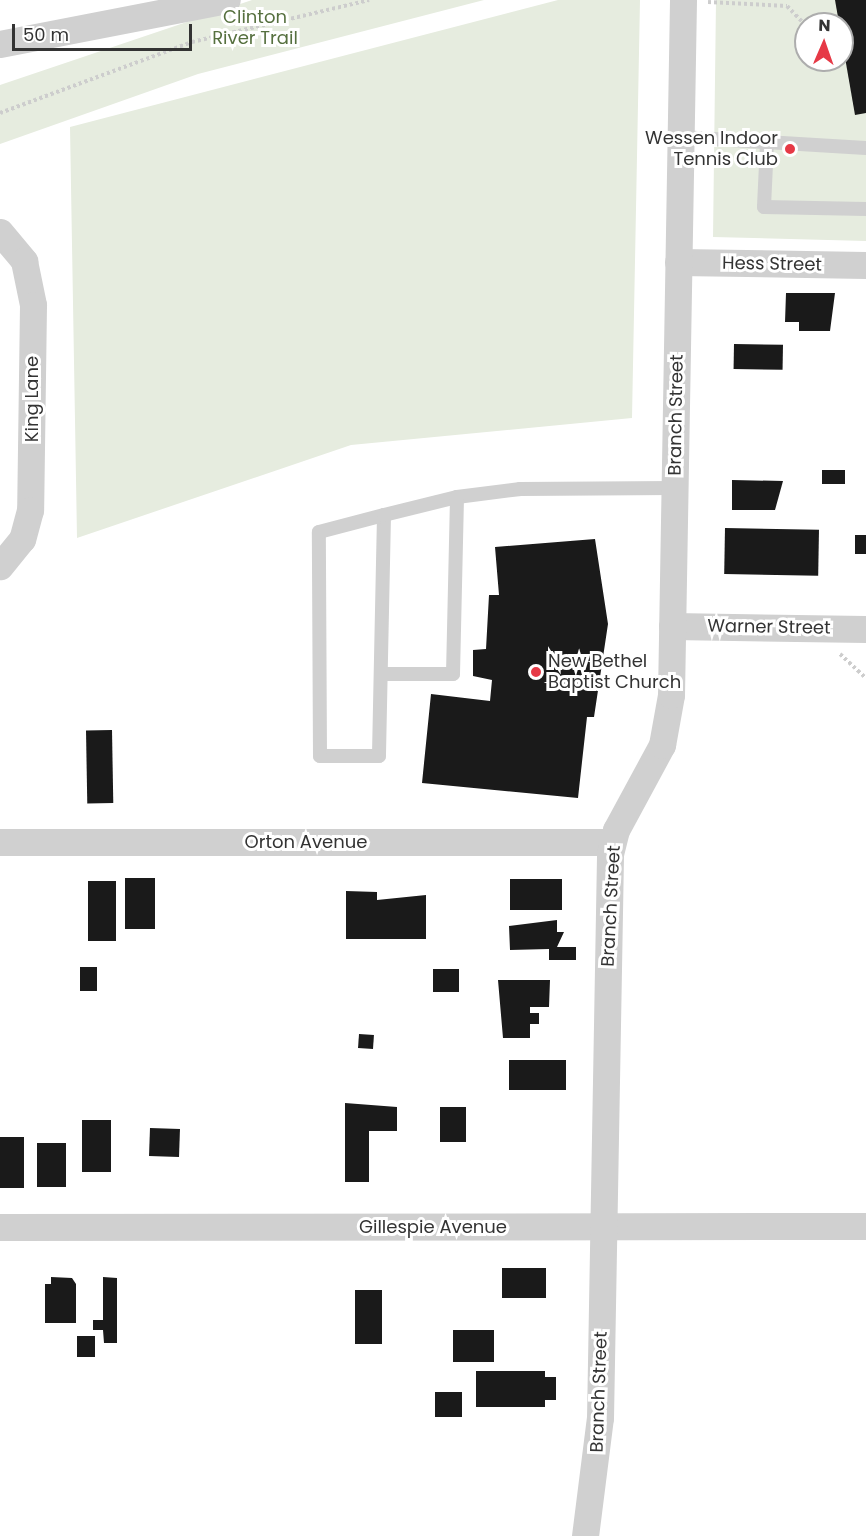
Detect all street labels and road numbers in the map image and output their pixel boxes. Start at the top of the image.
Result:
street label: Hess Street [722,252,822,276]
street label: Branch Street [664,354,688,476]
street label: King Lane [21,356,43,442]
street label: Warner Street [707,615,831,639]
street label: Orton Avenue [245,831,367,853]
street label: Branch Street [597,845,625,967]
street label: Gillespie Avenue [359,1216,507,1238]
street label: Branch Street [586,1331,612,1453]

